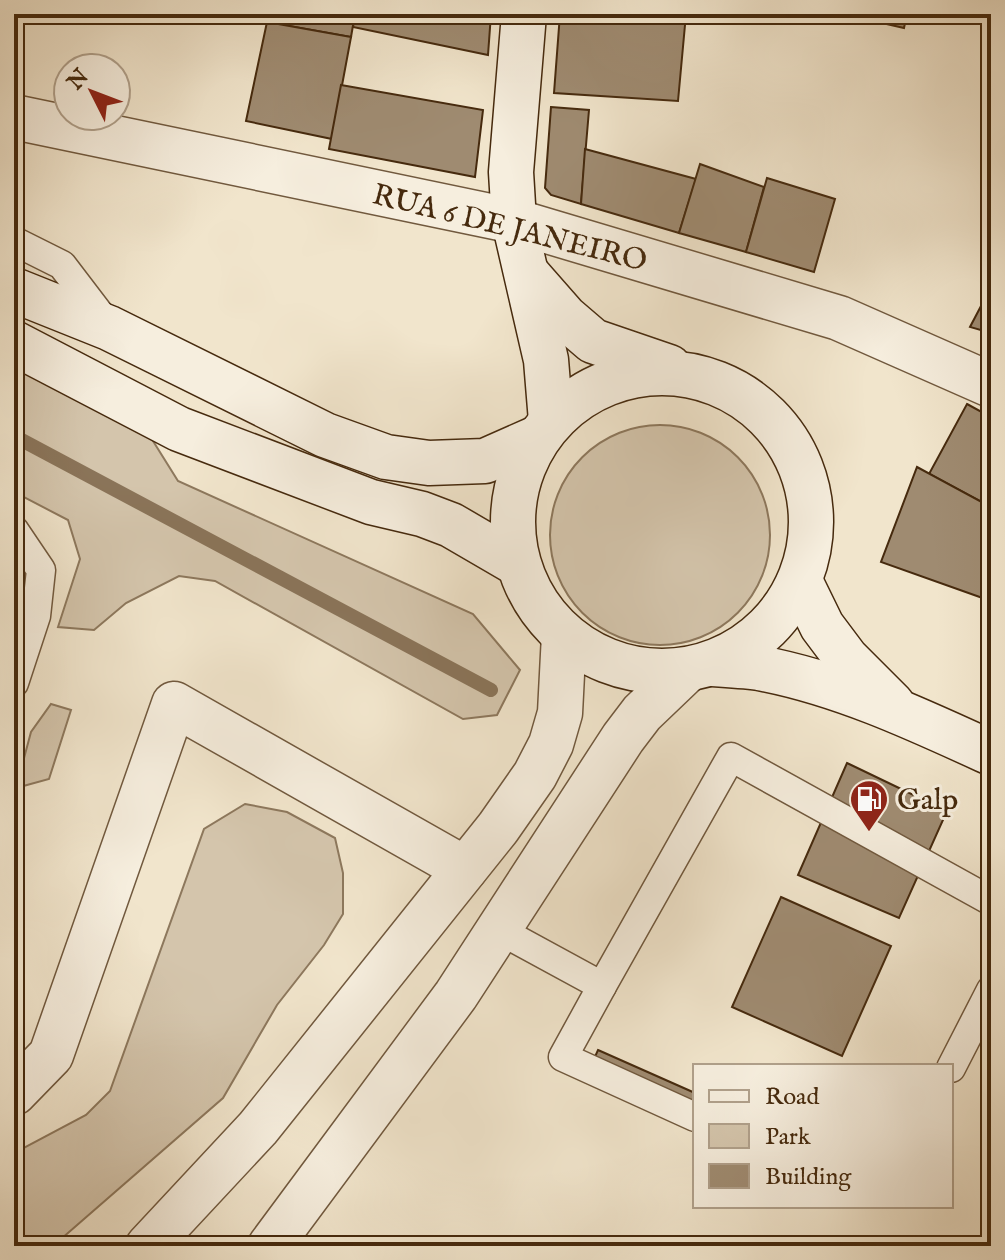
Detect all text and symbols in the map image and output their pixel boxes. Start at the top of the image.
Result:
north arrow [52,52,132,132]
text: N [61,64,95,97]
street label: RUA 6 DE JANEIRO [368,176,651,281]
fuel station icon: Galp [848,778,890,833]
place label: Galp [897,782,958,820]
legend [693,1064,953,1208]
text: Road [765,1082,819,1113]
text: Park [765,1122,811,1153]
text: Building [765,1162,852,1193]

